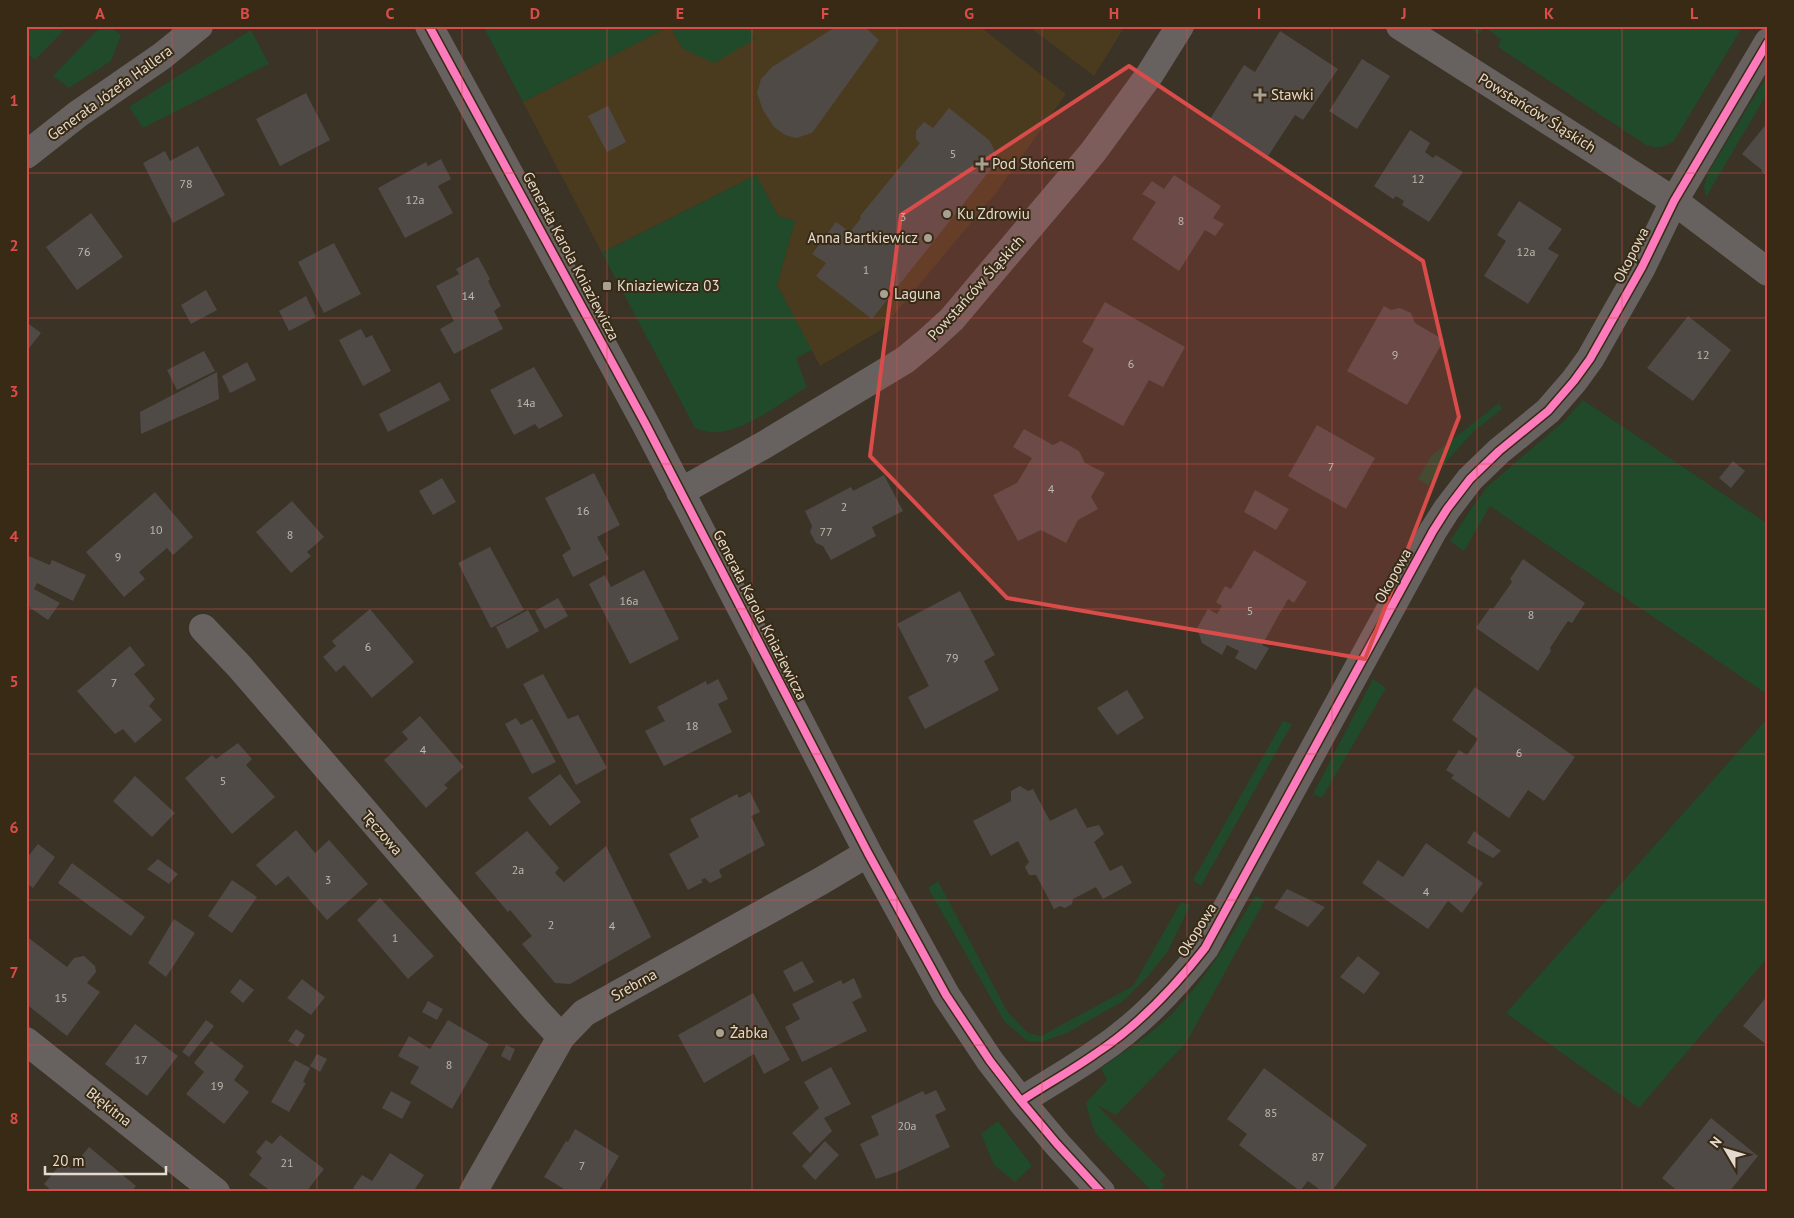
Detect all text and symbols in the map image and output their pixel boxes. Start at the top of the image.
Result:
text: A [95,3,105,23]
text: B [240,3,250,23]
text: C [386,3,395,23]
text: D [530,3,540,23]
text: E [676,3,684,23]
text: F [821,3,829,23]
text: G [964,3,974,23]
text: H [1109,3,1119,23]
text: I [1257,3,1261,23]
text: J [1400,3,1407,23]
text: K [1544,3,1554,23]
text: L [1690,3,1699,23]
street label: Generała Józefa Hallera [43,41,176,144]
street label: Powstańców Śląskich [1475,69,1600,156]
place label: Stawki [1271,85,1314,104]
marker: Stawki [1253,88,1267,102]
text: 1 [9,90,19,110]
house number: 5 [950,146,956,161]
place label: Pod Słońcem [992,154,1075,173]
marker: Pod Słońcem [976,158,988,170]
street label: Generała Karola Kniaziewicza [519,168,624,343]
house number: 12 [1411,171,1425,186]
house number: 78 [179,176,193,191]
house number: 12a [405,192,425,207]
place label: Ku Zdrowiu [957,204,1030,223]
marker: Ku Zdrowiu [941,208,953,220]
house number: 3 [900,209,906,224]
house number: 8 [1178,213,1184,228]
street label: Okopowa [1609,224,1653,286]
place label: Anna Bartkiewicz [808,228,918,247]
street label: Powstańców Śląskich [923,231,1028,344]
marker: Anna Bartkiewicz [922,232,934,244]
text: 2 [9,235,19,255]
house number: 76 [77,244,91,259]
house number: 12a [1516,244,1536,259]
house number: 1 [863,262,869,277]
place label: Kniaziewicza 03 [617,276,720,295]
marker: Kniaziewicza 03 [601,280,613,292]
place label: Laguna [894,284,941,303]
house number: 14 [461,288,475,303]
marker: Laguna [878,288,890,300]
house number: 9 [1392,347,1398,362]
house number: 12 [1696,347,1710,362]
house number: 6 [1128,356,1134,371]
text: 3 [9,381,19,401]
house number: 14a [516,395,536,410]
house number: 7 [1328,459,1334,474]
house number: 4 [1048,481,1055,496]
house number: 2 [841,499,847,514]
house number: 16 [576,503,590,518]
house number: 10 [149,522,163,537]
house number: 77 [819,524,833,539]
text: 4 [9,526,19,546]
house number: 8 [287,527,293,542]
street label: Generała Karola Kniaziewicza [709,527,812,703]
street label: Okopowa [1370,545,1415,606]
house number: 9 [115,549,121,564]
house number: 16a [619,593,639,608]
house number: 5 [1247,603,1253,618]
house number: 8 [1528,607,1534,622]
house number: 6 [365,639,371,654]
house number: 79 [945,650,959,665]
text: 5 [9,671,19,691]
house number: 7 [111,675,117,690]
house number: 18 [685,718,699,733]
house number: 4 [420,742,427,757]
house number: 6 [1516,745,1522,760]
house number: 5 [220,773,226,788]
street label: Tęczowa [358,806,407,859]
text: 6 [9,817,19,837]
house number: 2a [512,862,524,877]
house number: 3 [325,872,331,887]
house number: 4 [1423,884,1430,899]
street label: Okopowa [1173,899,1220,960]
house number: 2 [548,917,554,932]
house number: 4 [609,918,616,933]
house number: 1 [392,930,398,945]
text: 7 [9,962,19,982]
street label: Srebrna [607,964,660,1005]
house number: 15 [54,990,68,1005]
place label: Żabka [730,1023,768,1042]
marker: Żabka [714,1027,726,1039]
house number: 17 [134,1052,148,1067]
house number: 8 [446,1057,452,1072]
house number: 19 [210,1078,224,1093]
street label: Błękitna [83,1083,136,1130]
house number: 85 [1264,1105,1278,1120]
text: 8 [9,1108,19,1128]
house number: 20a [897,1118,917,1133]
north arrow [1702,1126,1752,1176]
text: N [1706,1133,1726,1151]
scale bar [45,1143,166,1175]
house number: 87 [1311,1149,1325,1164]
text: 20 m [52,1151,85,1170]
house number: 21 [280,1155,294,1170]
house number: 7 [579,1158,585,1173]

